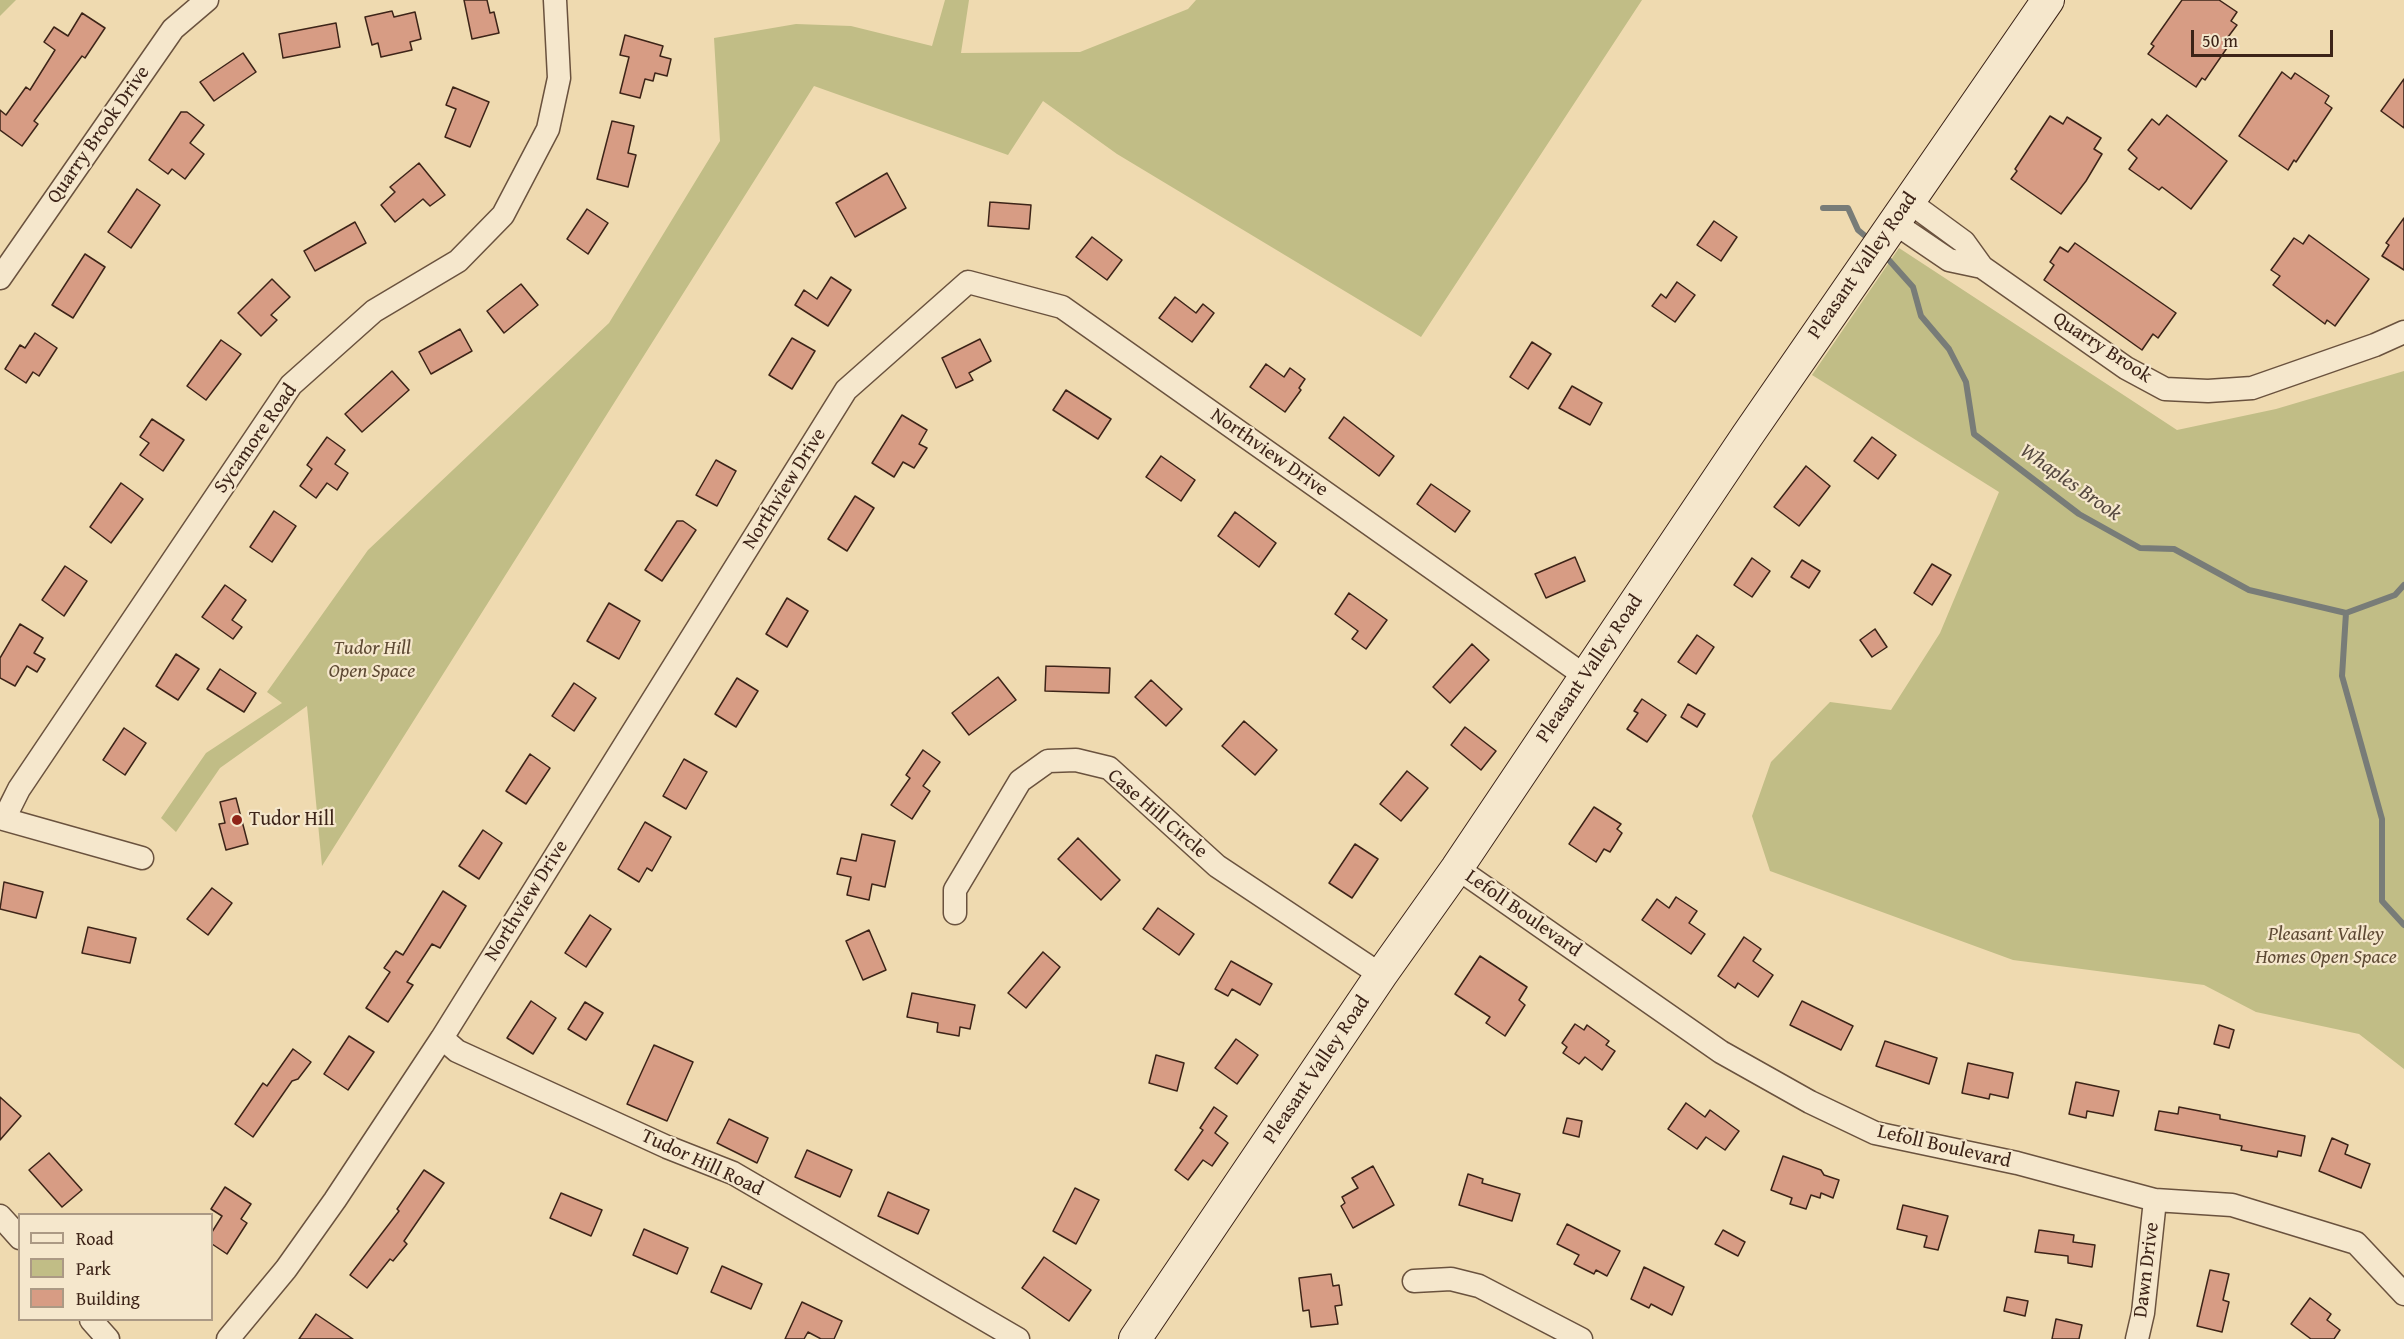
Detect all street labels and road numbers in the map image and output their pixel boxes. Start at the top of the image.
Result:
street label: Quarry Brook Drive [43,62,155,208]
street label: Pleasant Valley Road [1803,188,1923,344]
street label: Quarry Brook [2048,307,2156,389]
street label: Sycamore Road [209,380,303,498]
street label: Northview Drive [1205,404,1333,502]
street label: Northview Drive [738,424,832,554]
street label: Pleasant Valley Road [1532,590,1648,748]
street label: Case Hill Circle [1102,764,1212,864]
street label: Northview Drive [480,836,574,966]
street label: Lefoll Boulevard [1460,865,1586,963]
street label: Pleasant Valley Road [1259,991,1375,1149]
street label: Lefoll Boulevard [1875,1120,2013,1174]
street label: Tudor Hill Road [637,1124,767,1202]
street label: Dawn Drive [2129,1221,2165,1319]

